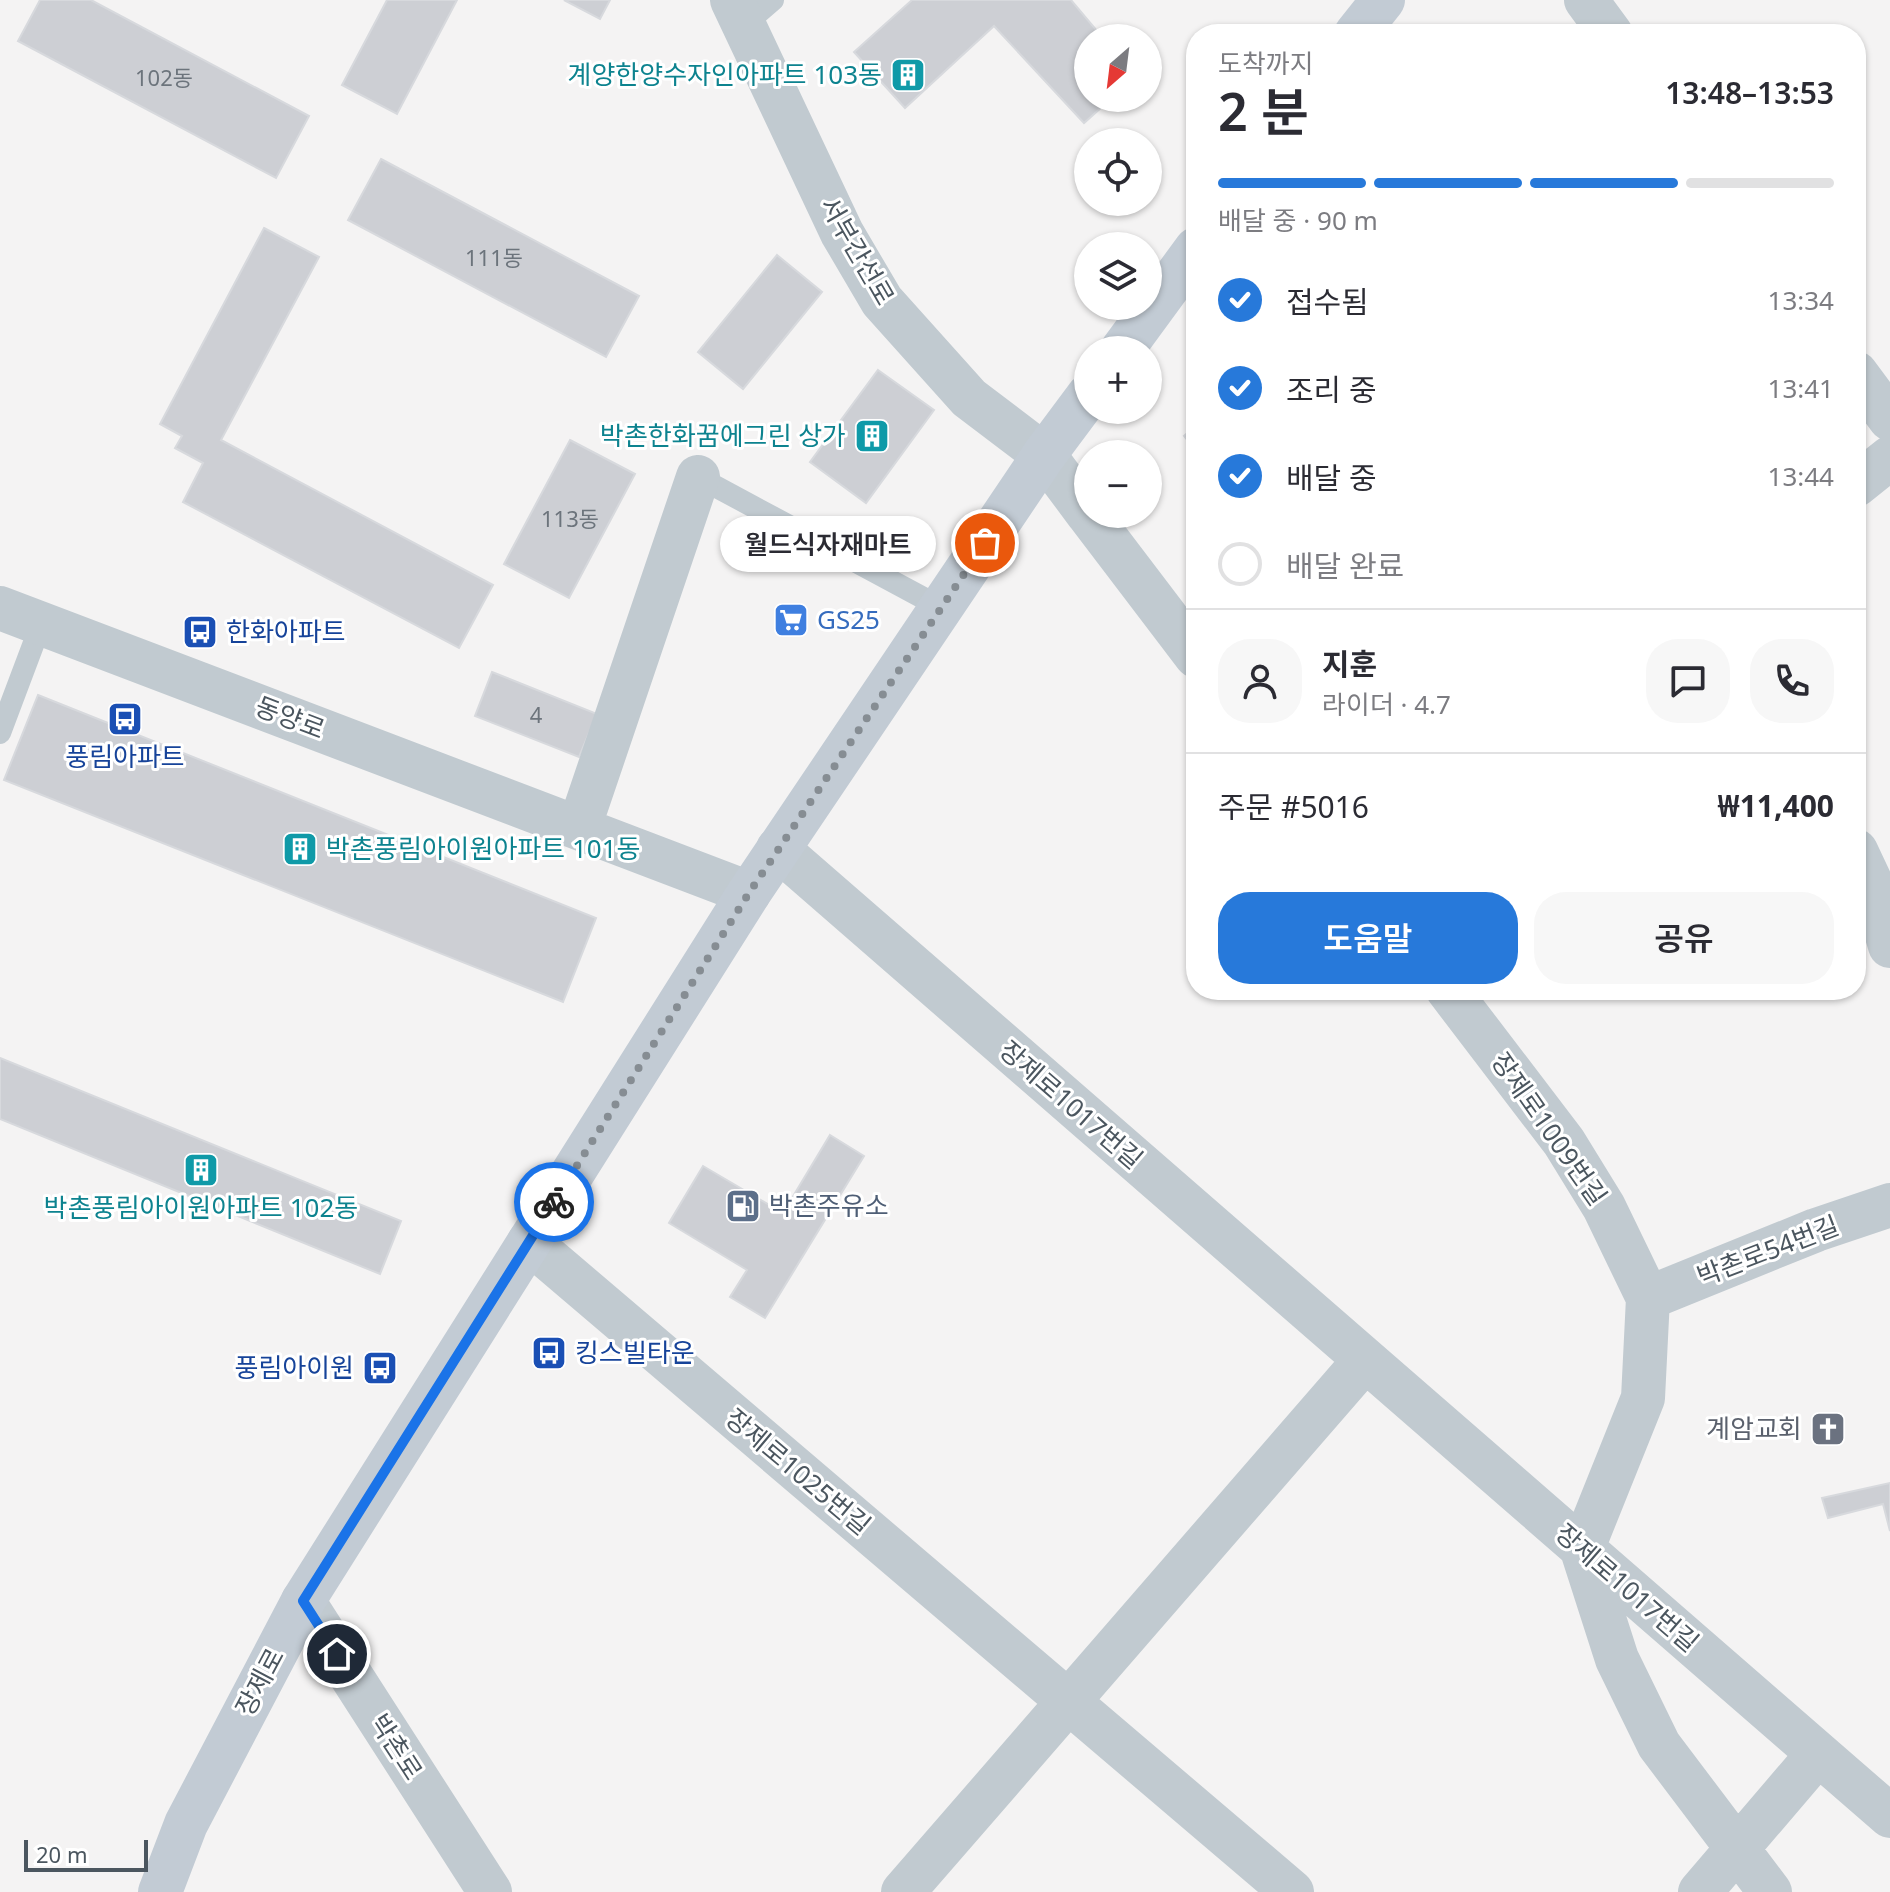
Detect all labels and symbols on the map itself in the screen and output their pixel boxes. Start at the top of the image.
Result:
north arrow [1074,24,1162,112]
place label: 계양한양수자인아파트 103동 [568,56,882,92]
building icon: 계양한양수자인아파트 103동 [889,56,927,94]
house number: 102동 [135,62,193,92]
street label: 서부간선로 [812,190,903,311]
house number: 111동 [465,242,523,272]
place label: 박촌한화꿈에그린 상가 [600,417,846,453]
building icon: 박촌한화꿈에그린 상가 [853,417,891,455]
house number: 113동 [541,503,599,533]
pin [951,509,1019,577]
callout: 월드식자재마트 [721,515,937,571]
supermarket icon: GS25 [772,601,810,639]
place label: GS25 [817,601,880,637]
bus stop icon: 한화아파트 [181,613,219,651]
place label: 한화아파트 [226,613,346,649]
street label: 동양로 [250,687,330,747]
house number: 4 [530,699,543,729]
bus stop icon: 풍림아파트 [106,700,144,738]
place label: 풍림아파트 [65,738,185,774]
building icon: 박촌풍림아이원아파트 101동 [281,830,319,868]
place label: 박촌풍림아이원아파트 101동 [326,830,641,866]
street label: 장제로1017번길 [992,1032,1151,1177]
street label: 장제로1009번길 [1484,1045,1616,1212]
building icon: 박촌풍림아이원아파트 102동 [182,1151,220,1189]
courier [514,1162,594,1242]
fuel station icon: 박촌주유소 [724,1187,762,1225]
place label: 박촌주유소 [769,1187,889,1223]
place label: 박촌풍림아이원아파트 102동 [44,1189,358,1225]
street label: 박촌로54번길 [1691,1206,1844,1294]
bus stop icon: 킹스빌타운 [530,1334,568,1372]
place label: 킹스빌타운 [575,1334,695,1370]
place label: 풍림아이원 [234,1349,354,1385]
bus stop icon: 풍림아이원 [361,1349,399,1387]
street label: 장제로1025번길 [718,1400,879,1543]
place label: 계암교회 [1706,1410,1802,1446]
church icon: 계암교회 [1809,1410,1847,1448]
street label: 장제로1017번길 [1548,1515,1707,1660]
pin [303,1620,371,1688]
street label: 장제로 [226,1641,292,1722]
street label: 박촌로 [362,1707,431,1786]
scale bar [24,1836,148,1872]

